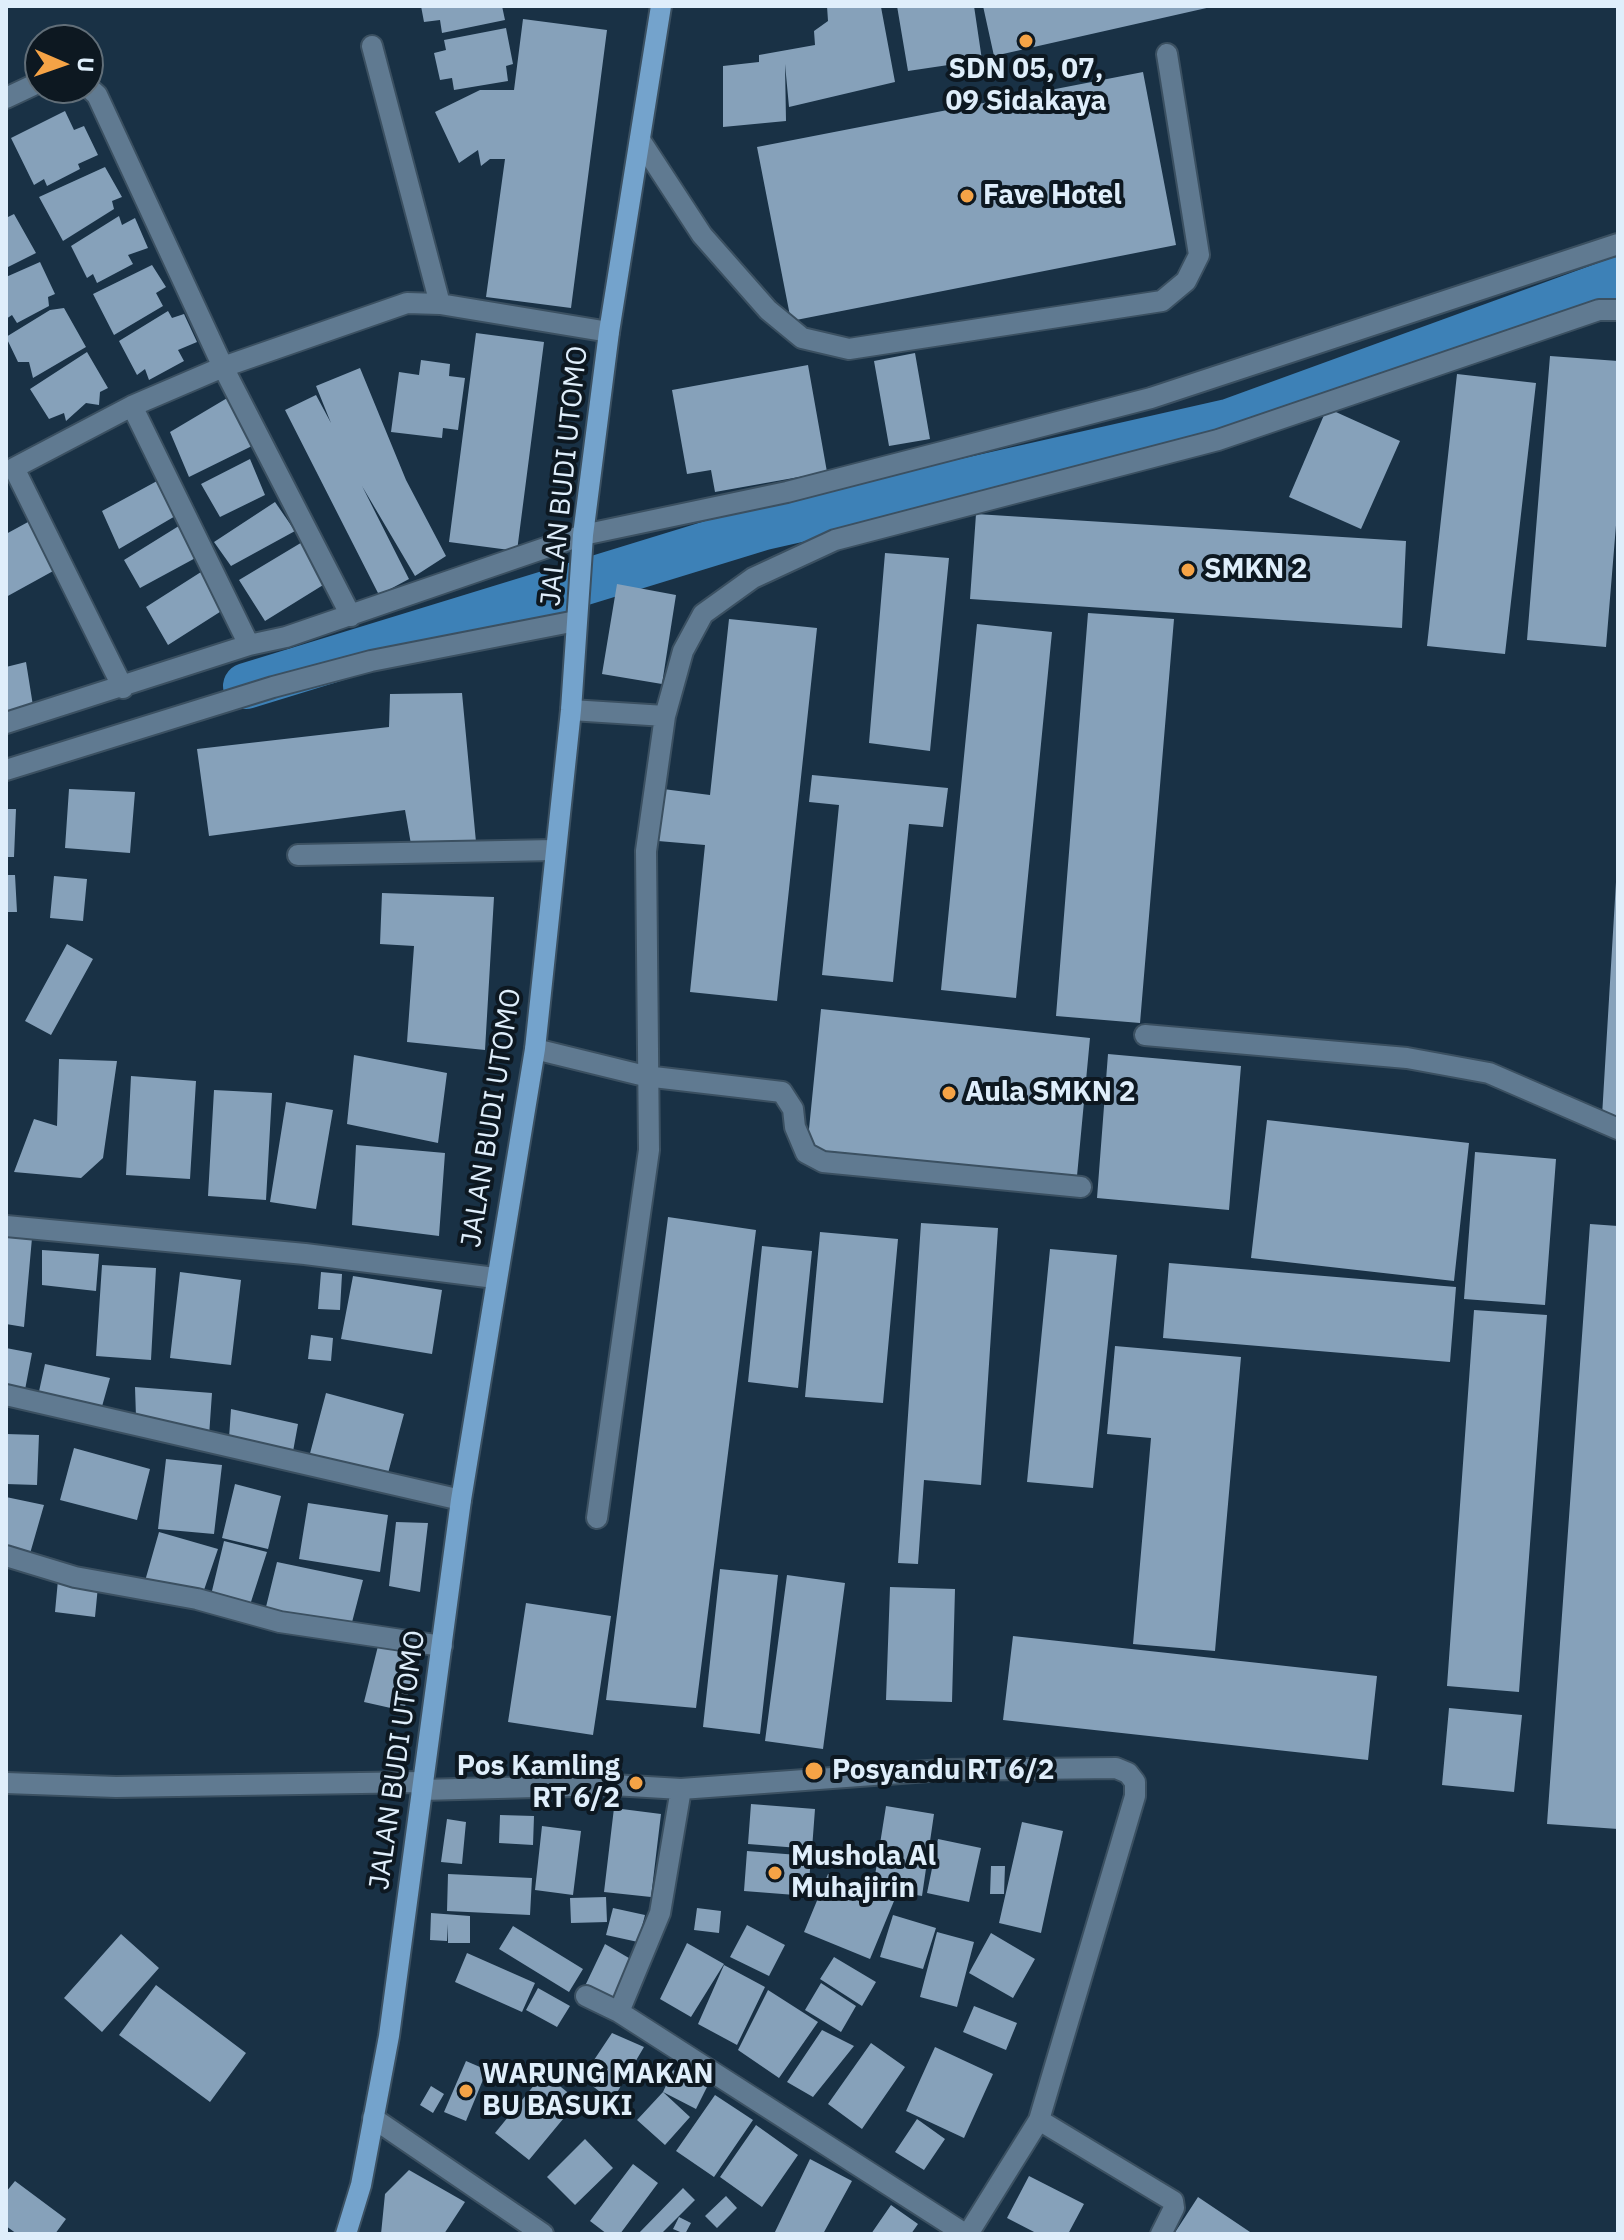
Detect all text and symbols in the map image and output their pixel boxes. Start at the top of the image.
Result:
north arrow [24,24,104,104]
marker: SDN 05, 07, 09 Sidakaya [1017,32,1035,50]
place label: SDN 05, 07, 09 Sidakaya [946,53,1106,119]
text: U [72,57,101,73]
place label: Fave Hotel [983,179,1122,213]
marker: Fave Hotel [958,187,976,205]
street label: JALAN BUDI UTOMO [535,344,595,608]
place label: SMKN 2 [1204,553,1308,587]
marker: SMKN 2 [1179,561,1197,579]
street label: JALAN BUDI UTOMO [455,986,529,1250]
place label: Aula SMKN 2 [965,1076,1135,1110]
marker: Aula SMKN 2 [940,1084,958,1102]
street label: JALAN BUDI UTOMO [363,1628,433,1892]
place label: Pos Kamling RT 6/2 [457,1750,620,1816]
place label: Posyandu RT 6/2 [832,1754,1055,1788]
marker: Posyandu RT 6/2 [803,1760,825,1782]
marker: Pos Kamling RT 6/2 [627,1774,645,1792]
place label: Mushola Al Muhajirin [791,1840,936,1906]
marker: Mushola Al Muhajirin [766,1864,784,1882]
place label: WARUNG MAKAN BU BASUKI [482,2058,714,2124]
marker: WARUNG MAKAN BU BASUKI [457,2082,475,2100]

